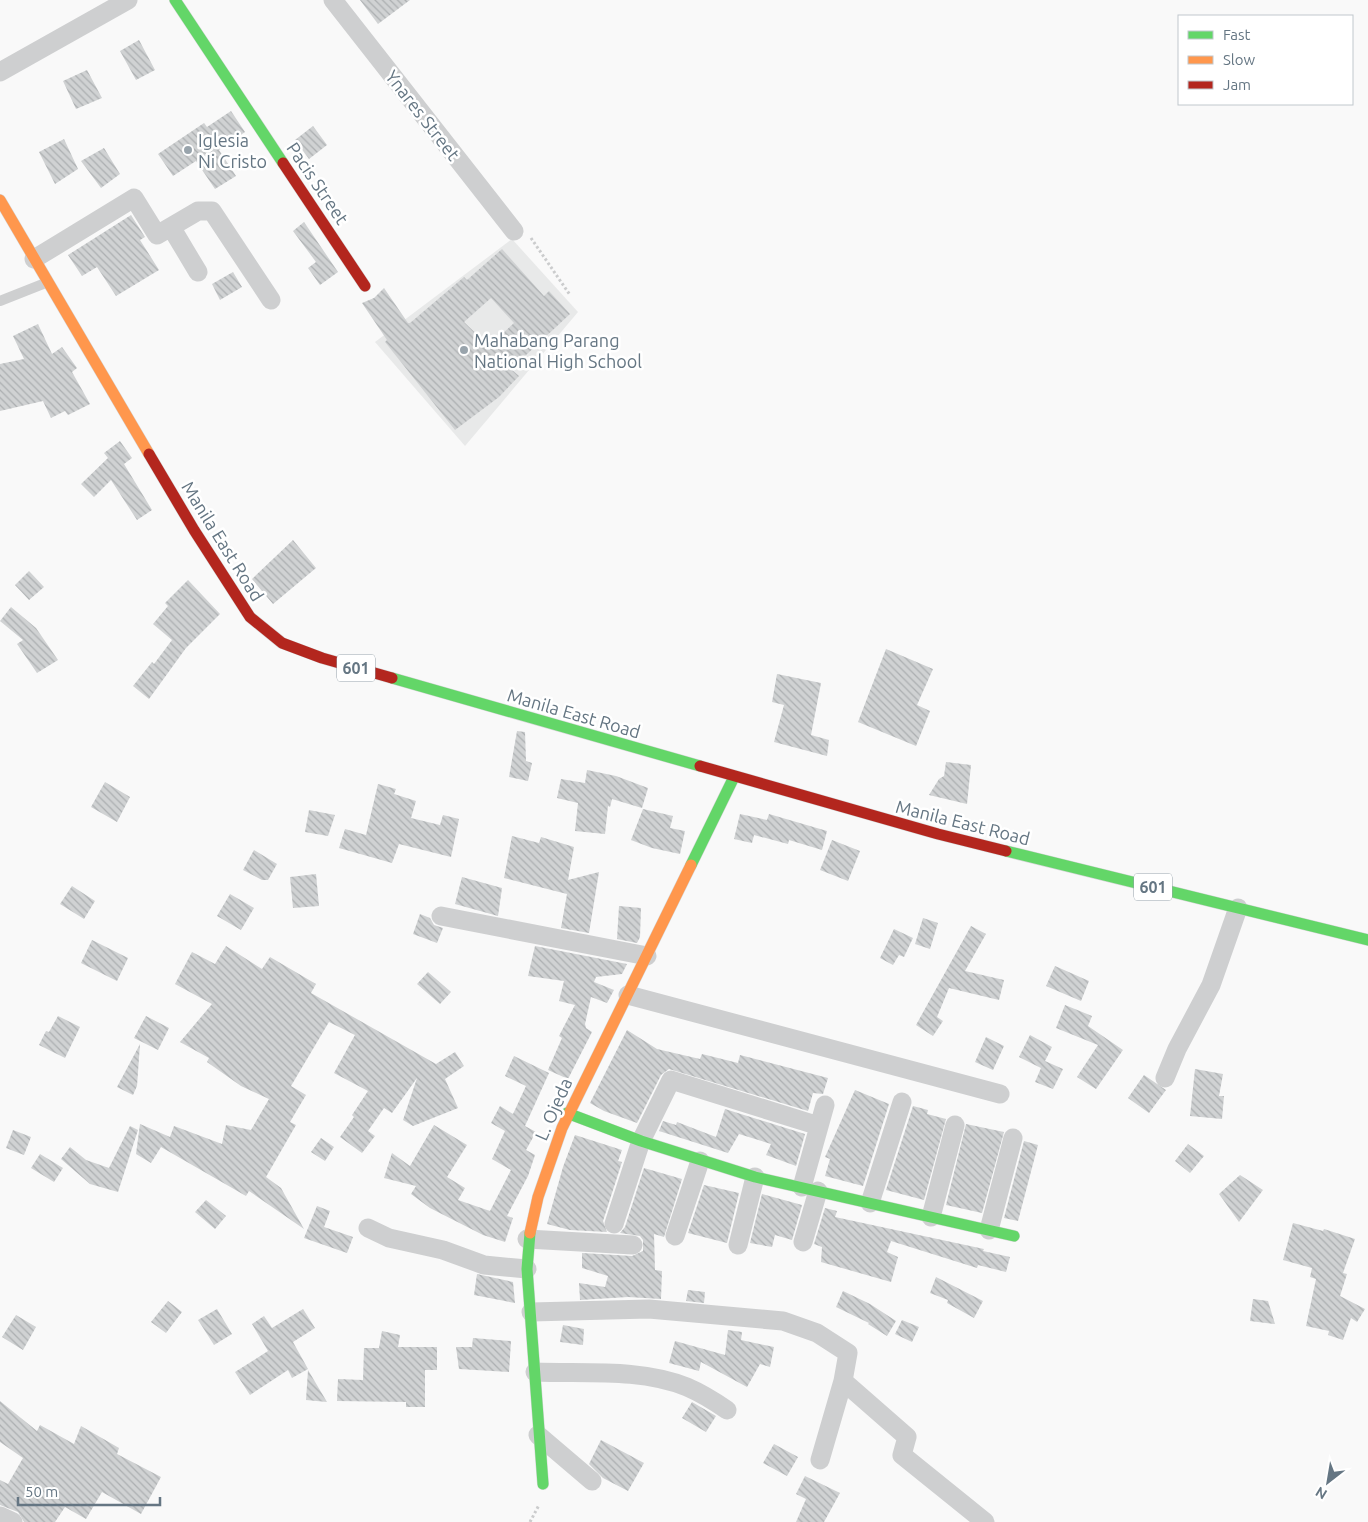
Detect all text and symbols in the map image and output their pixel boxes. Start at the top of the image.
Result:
legend [1178,15,1353,105]
text: Fast [1223,26,1251,43]
text: Slow [1223,51,1256,68]
street label: Ynares Street [382,66,464,164]
text: Jam [1223,76,1251,93]
place label: Iglesia Ni Cristo [198,130,267,171]
street label: Pacis Street [283,138,353,228]
marker: Iglesia Ni Cristo [182,144,194,156]
place label: Mahabang Parang National High School [474,330,642,371]
marker: Mahabang Parang National High School [458,344,470,356]
street label: Manila East Road [178,477,268,605]
road number: 601 [337,654,375,681]
street label: Manila East Road [505,684,643,742]
street label: Manila East Road [894,796,1032,848]
road number: 601 [1134,874,1172,900]
street label: L. Ojeda [530,1075,576,1143]
north arrow [1303,1457,1353,1507]
scale bar [18,1474,160,1506]
text: 50 m [25,1483,58,1500]
text: N [1313,1484,1330,1503]

